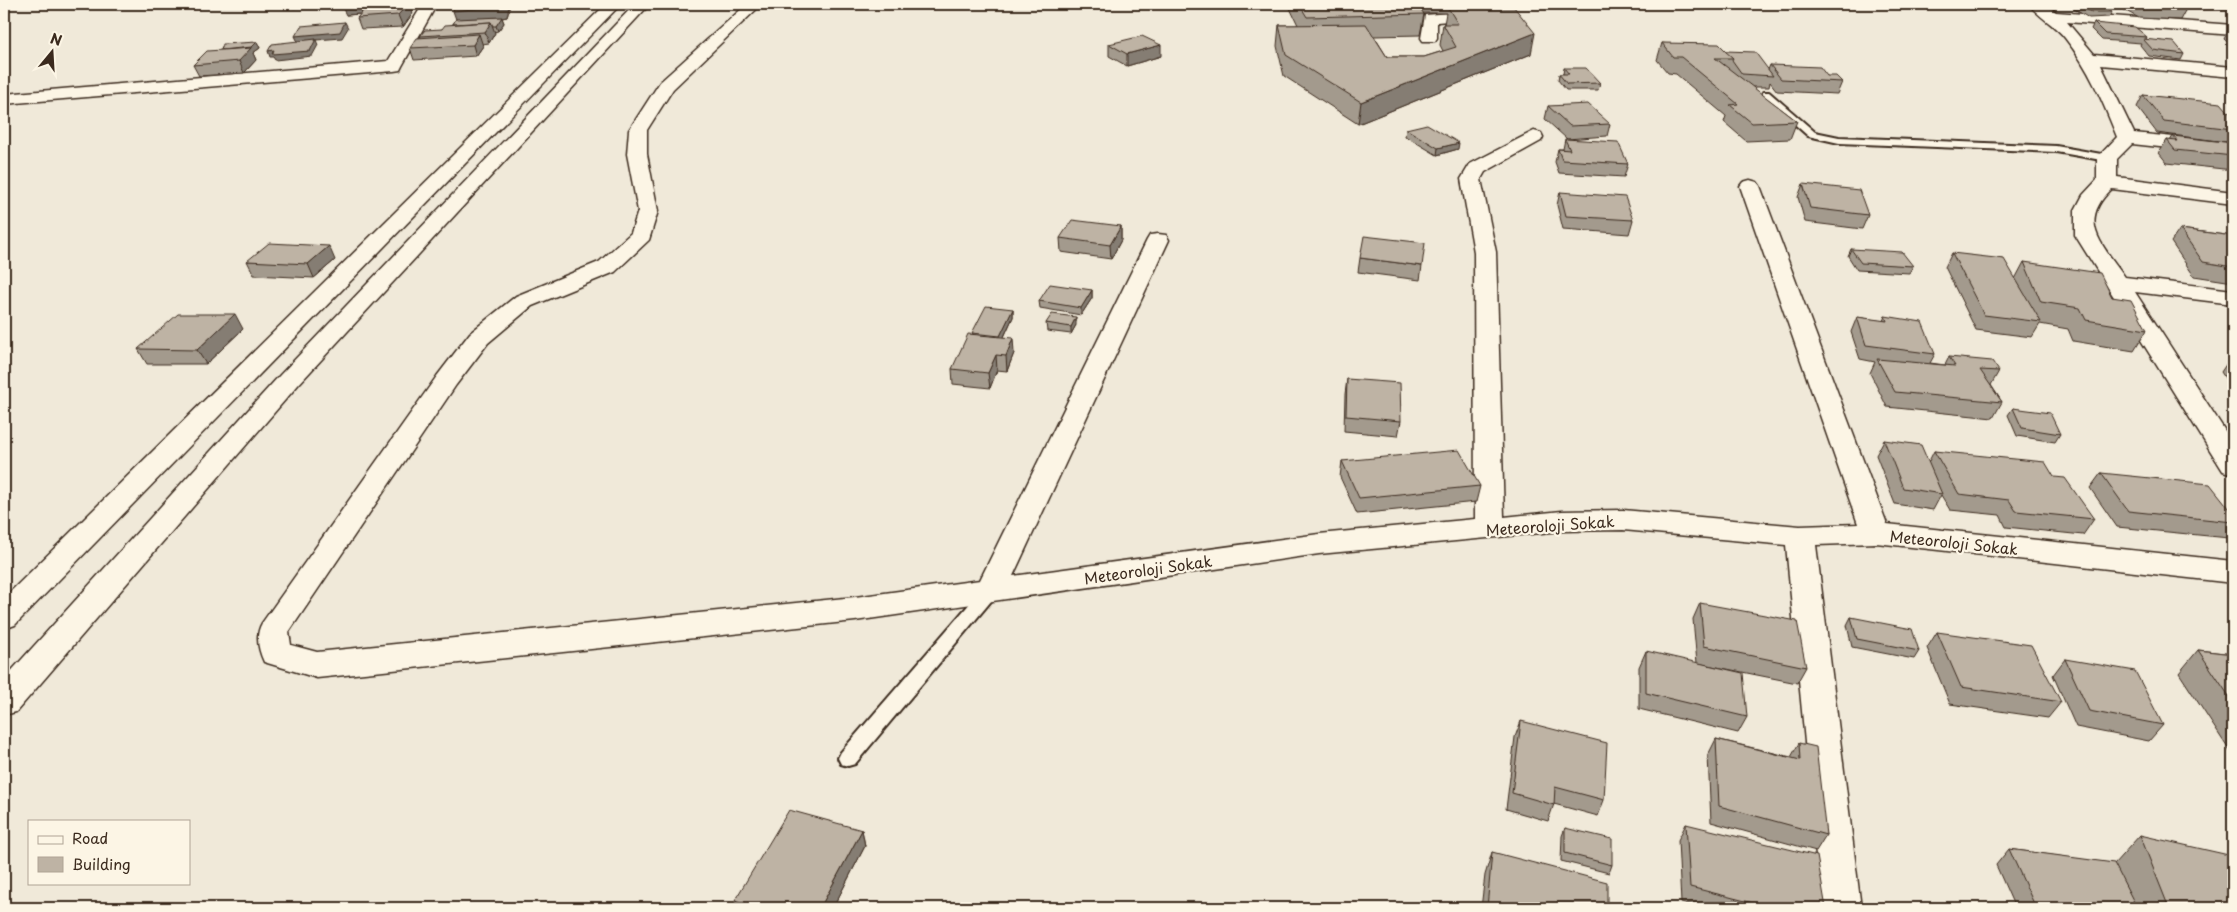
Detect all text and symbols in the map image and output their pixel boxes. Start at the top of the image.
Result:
text: N [48,27,65,51]
north arrow [28,28,78,78]
street label: Meteoroloji Sokak [1485,509,1615,541]
street label: Meteoroloji Sokak [1889,524,2020,560]
street label: Meteoroloji Sokak [1083,549,1214,589]
legend [28,820,190,884]
text: Road [72,826,108,849]
text: Building [72,852,131,875]

